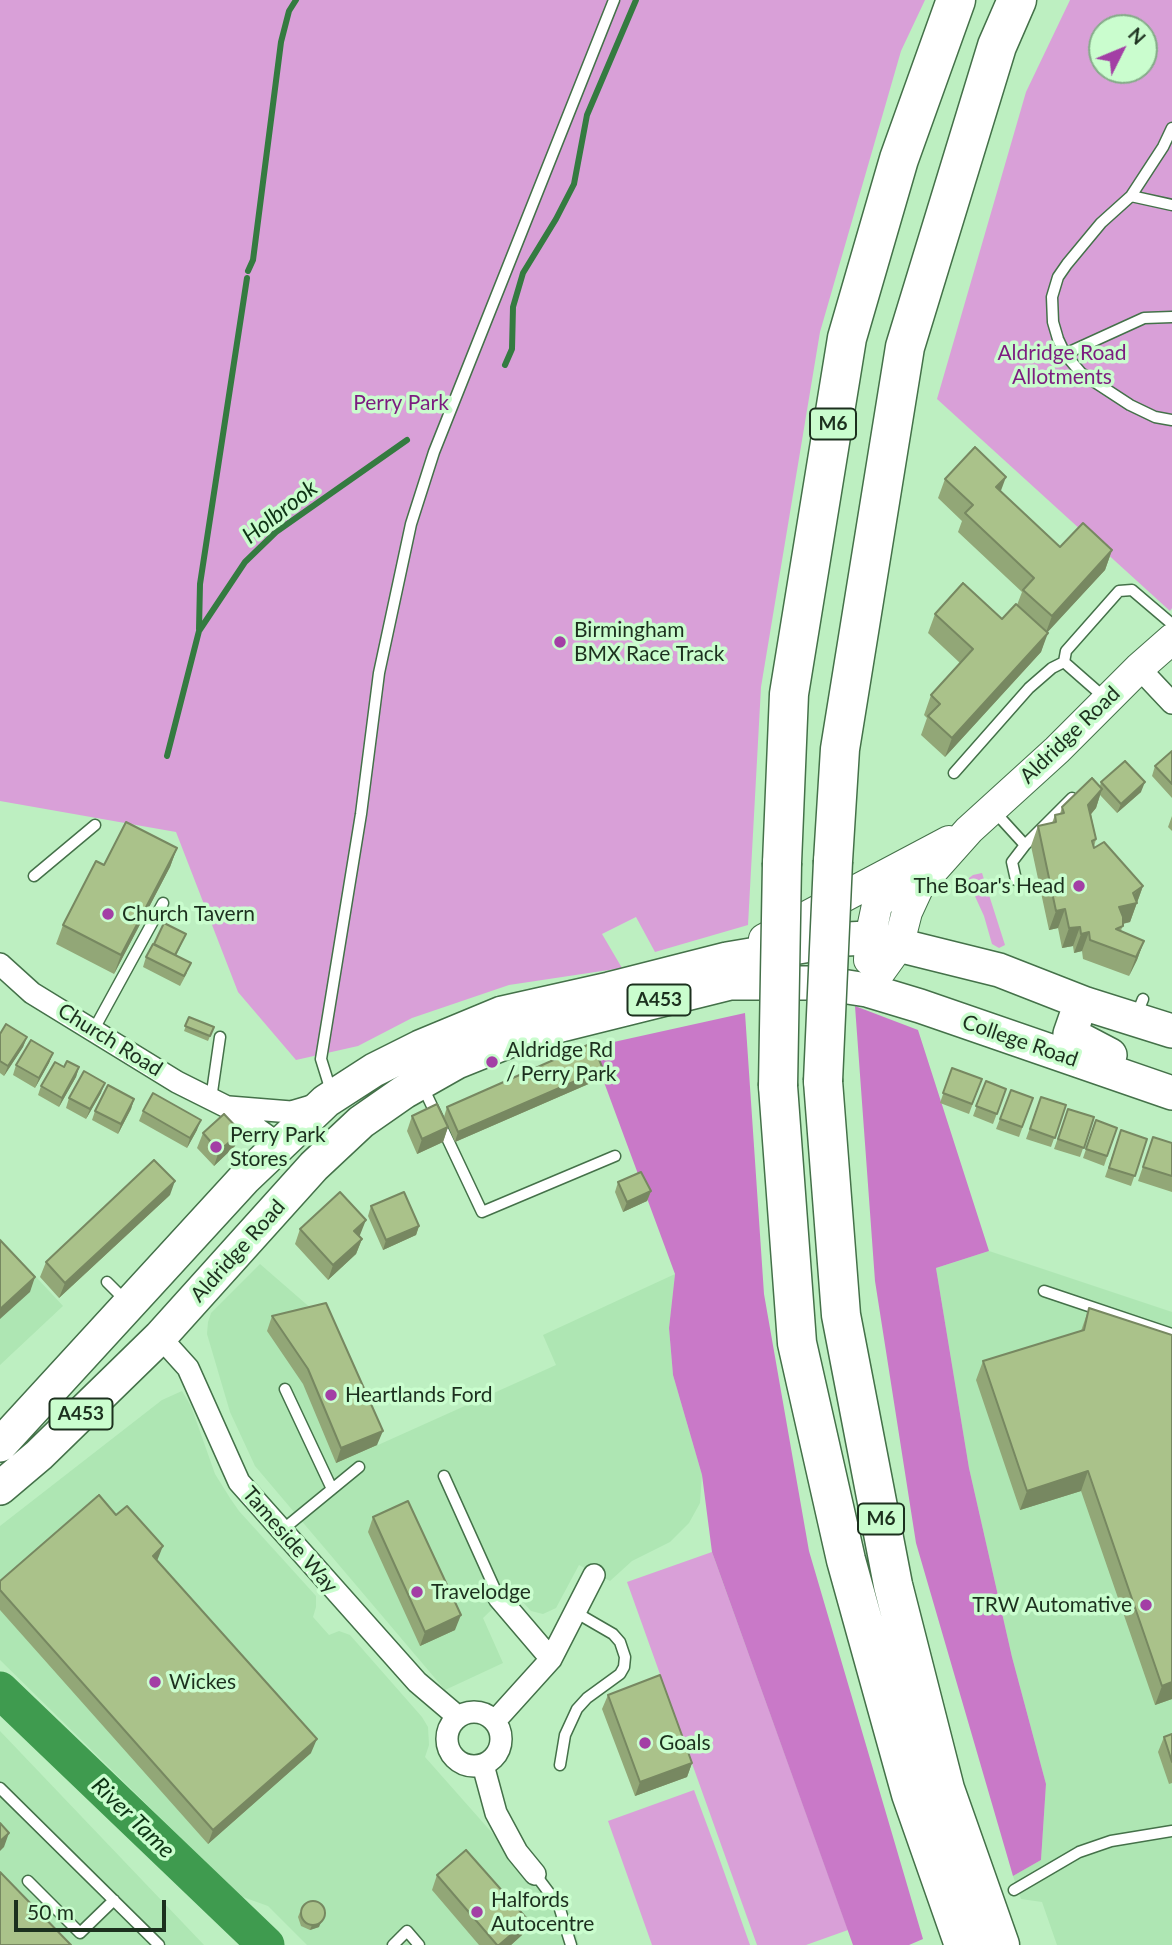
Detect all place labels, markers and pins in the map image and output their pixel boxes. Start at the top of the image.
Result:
place label: Birmingham BMX Race Track [574,617,725,667]
marker: Birmingham BMX Race Track [552,634,568,650]
place label: The Boar's Head [914,873,1065,899]
marker: The Boar's Head [1071,878,1087,894]
place label: Church Tavern [122,901,255,927]
marker: Church Tavern [100,906,116,922]
place label: Aldridge Rd / Perry Park [506,1037,617,1087]
marker: Aldridge Rd / Perry Park [484,1054,500,1070]
place label: Perry Park Stores [230,1122,326,1172]
marker: Perry Park Stores [208,1139,224,1155]
place label: Heartlands Ford [345,1382,493,1408]
marker: Heartlands Ford [323,1387,339,1403]
place label: Travelodge [431,1579,531,1605]
marker: Travelodge [409,1584,425,1600]
place label: TRW Automative [972,1592,1132,1618]
marker: TRW Automative [1138,1597,1154,1613]
place label: Wickes [169,1669,236,1695]
marker: Wickes [147,1674,163,1690]
place label: Goals [659,1730,711,1756]
marker: Goals [637,1735,653,1751]
place label: Halfords Autocentre [491,1887,594,1937]
marker: Halfords Autocentre [469,1904,485,1920]

